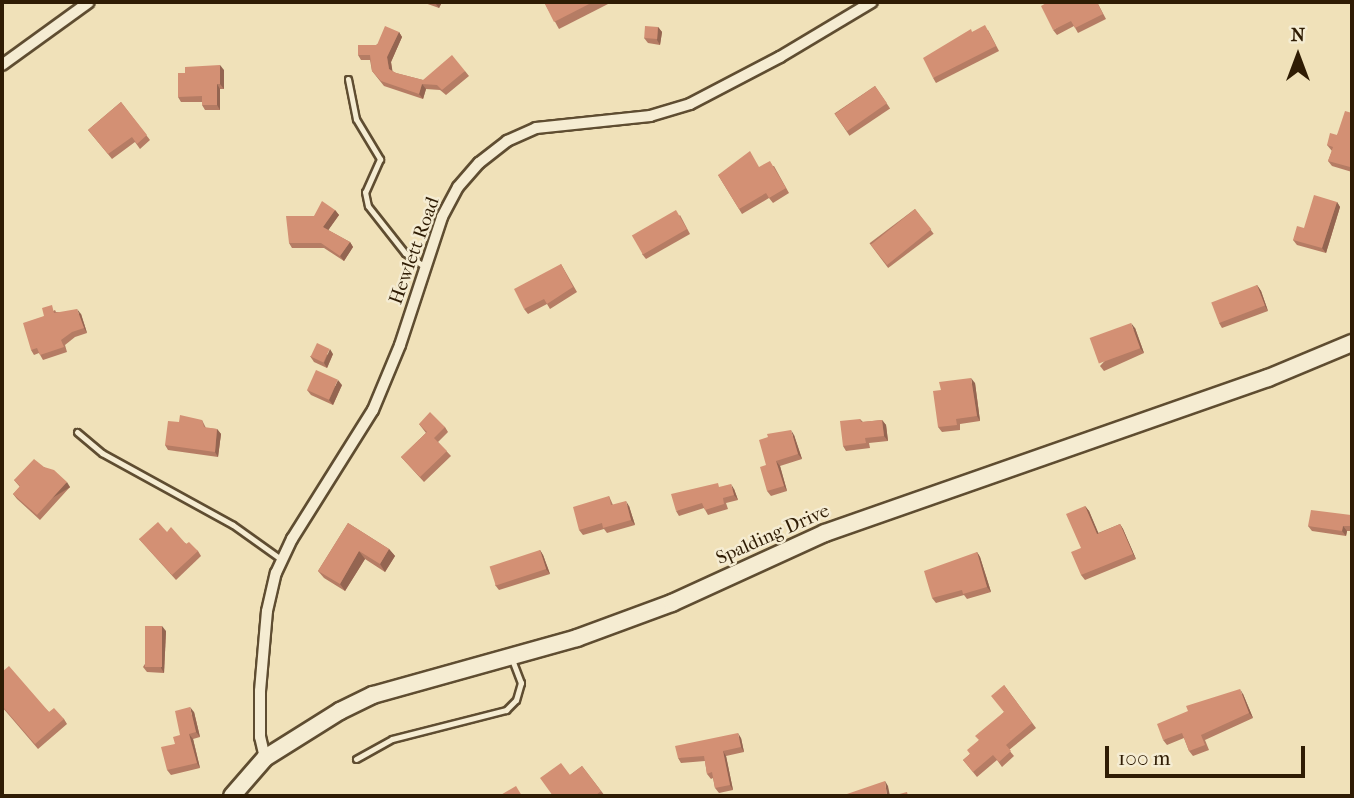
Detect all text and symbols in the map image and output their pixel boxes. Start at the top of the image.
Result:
north arrow [1263,21,1333,91]
text: N [1291,24,1305,46]
street label: Hewlett Road [385,194,445,308]
street label: Spalding Drive [713,500,833,570]
scale bar [1109,732,1308,776]
text: 100 m [1118,746,1171,770]

